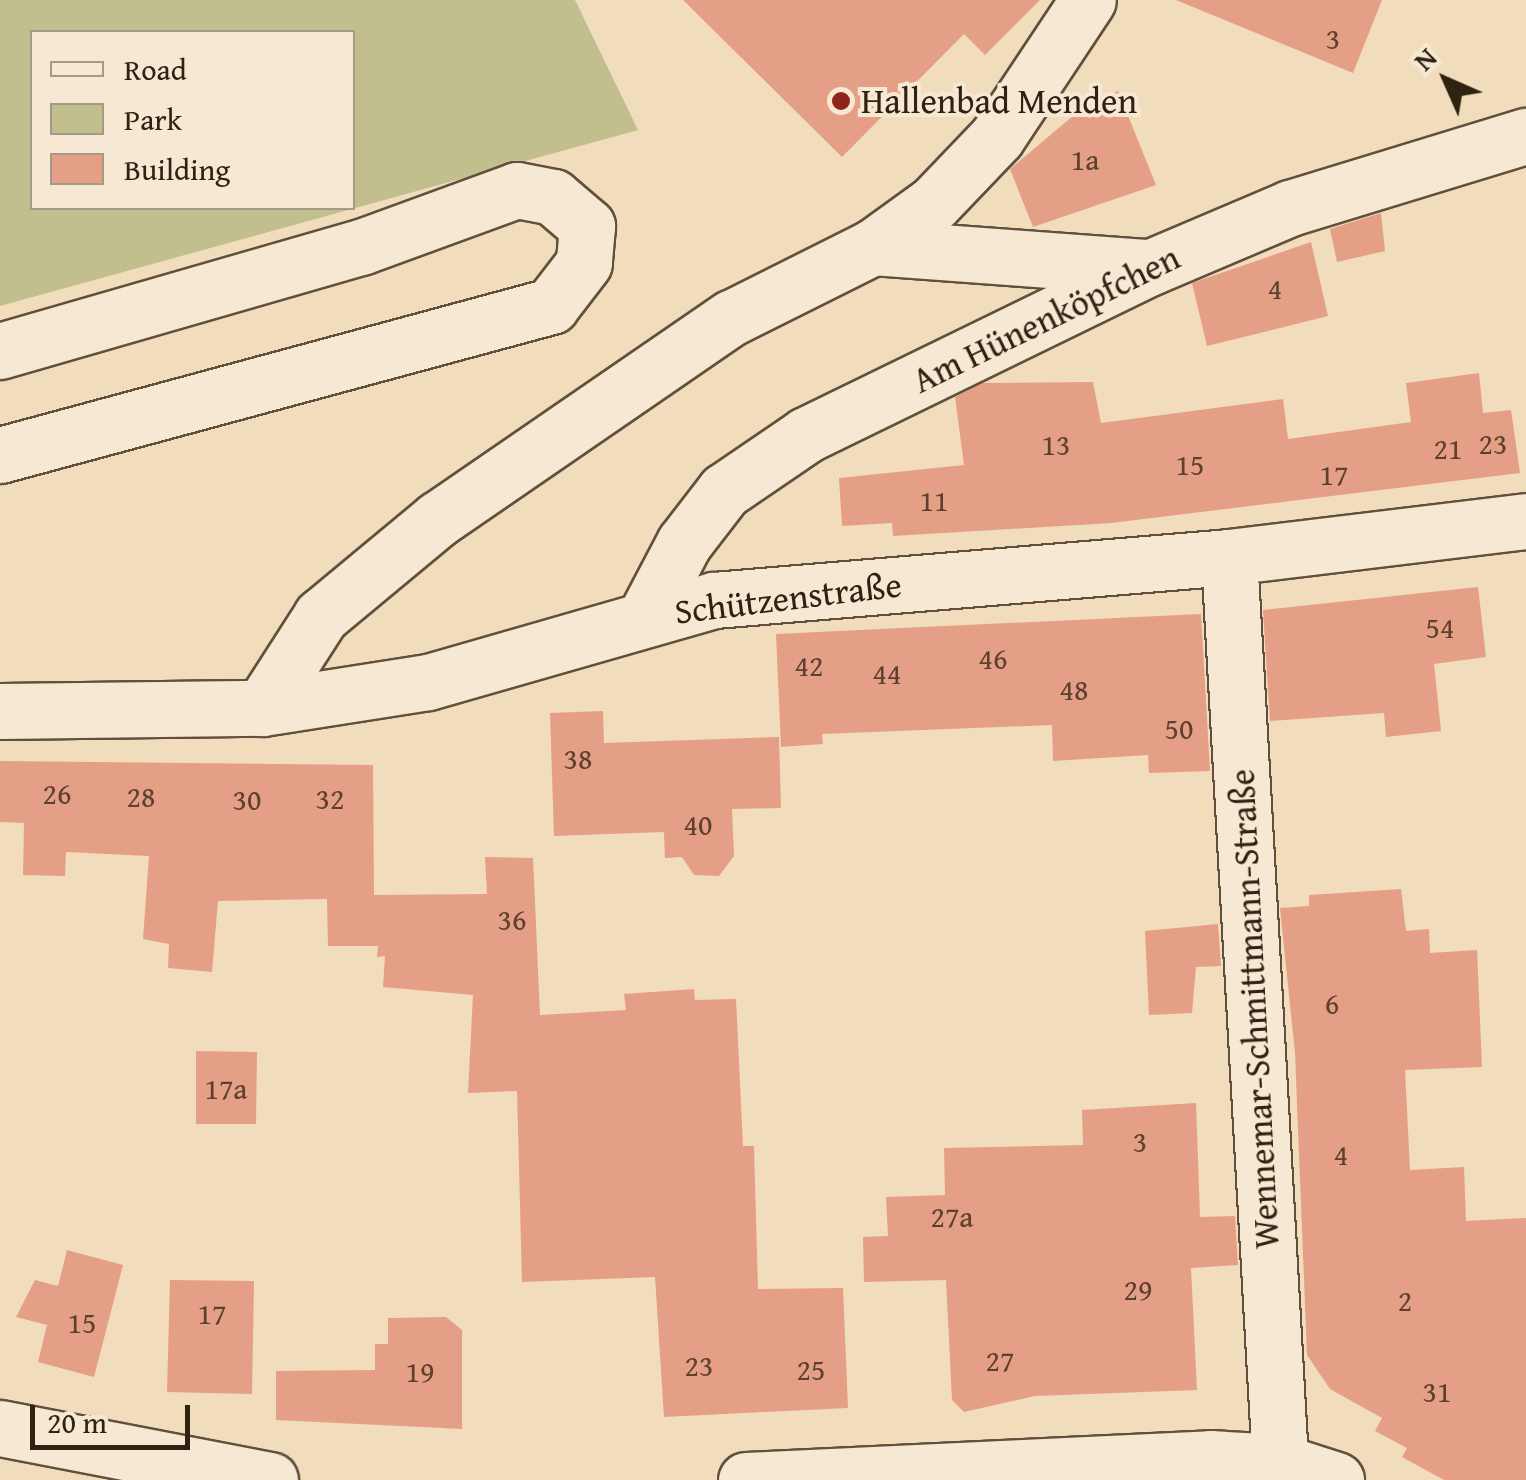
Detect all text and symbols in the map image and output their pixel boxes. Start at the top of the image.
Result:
house number: 3 [1326,20,1340,56]
legend [30,30,355,210]
north arrow [1396,30,1496,130]
text: N [1403,37,1446,80]
text: Road [124,47,187,91]
place label: Hallenbad Menden [861,80,1137,122]
marker: Hallenbad Menden [830,90,852,112]
text: Park [124,97,182,141]
house number: 1a [1071,141,1099,177]
text: Building [124,147,230,191]
street label: Am Hünenköpfchen [906,236,1186,402]
house number: 4 [1268,270,1282,306]
house number: 23 [1479,425,1507,461]
house number: 13 [1042,426,1070,462]
house number: 21 [1434,430,1462,466]
house number: 15 [1176,446,1204,482]
house number: 17 [1320,456,1348,492]
house number: 11 [920,482,948,518]
street label: Schützenstraße [672,563,904,633]
house number: 54 [1426,609,1454,645]
house number: 46 [979,640,1007,676]
house number: 42 [795,647,823,683]
house number: 44 [873,655,901,691]
house number: 48 [1060,671,1088,707]
house number: 50 [1165,710,1193,746]
house number: 38 [564,740,592,776]
street label: Wennemar-Schmittmann-Straße [1220,768,1288,1250]
house number: 26 [43,775,71,811]
house number: 28 [127,778,155,814]
house number: 32 [316,780,344,816]
house number: 30 [233,781,261,817]
house number: 40 [684,806,712,842]
house number: 36 [498,901,526,937]
house number: 6 [1325,985,1339,1021]
house number: 17a [204,1070,248,1106]
house number: 3 [1133,1123,1147,1159]
house number: 4 [1334,1136,1348,1172]
house number: 27a [930,1198,974,1234]
house number: 29 [1124,1271,1152,1307]
house number: 2 [1398,1282,1412,1318]
house number: 17 [198,1295,226,1331]
house number: 15 [68,1304,96,1340]
house number: 27 [986,1342,1014,1378]
house number: 23 [685,1347,713,1383]
house number: 25 [797,1351,825,1387]
house number: 19 [406,1353,434,1389]
house number: 31 [1423,1373,1451,1409]
scale bar [35,1385,195,1447]
text: 20 m [47,1400,107,1444]

